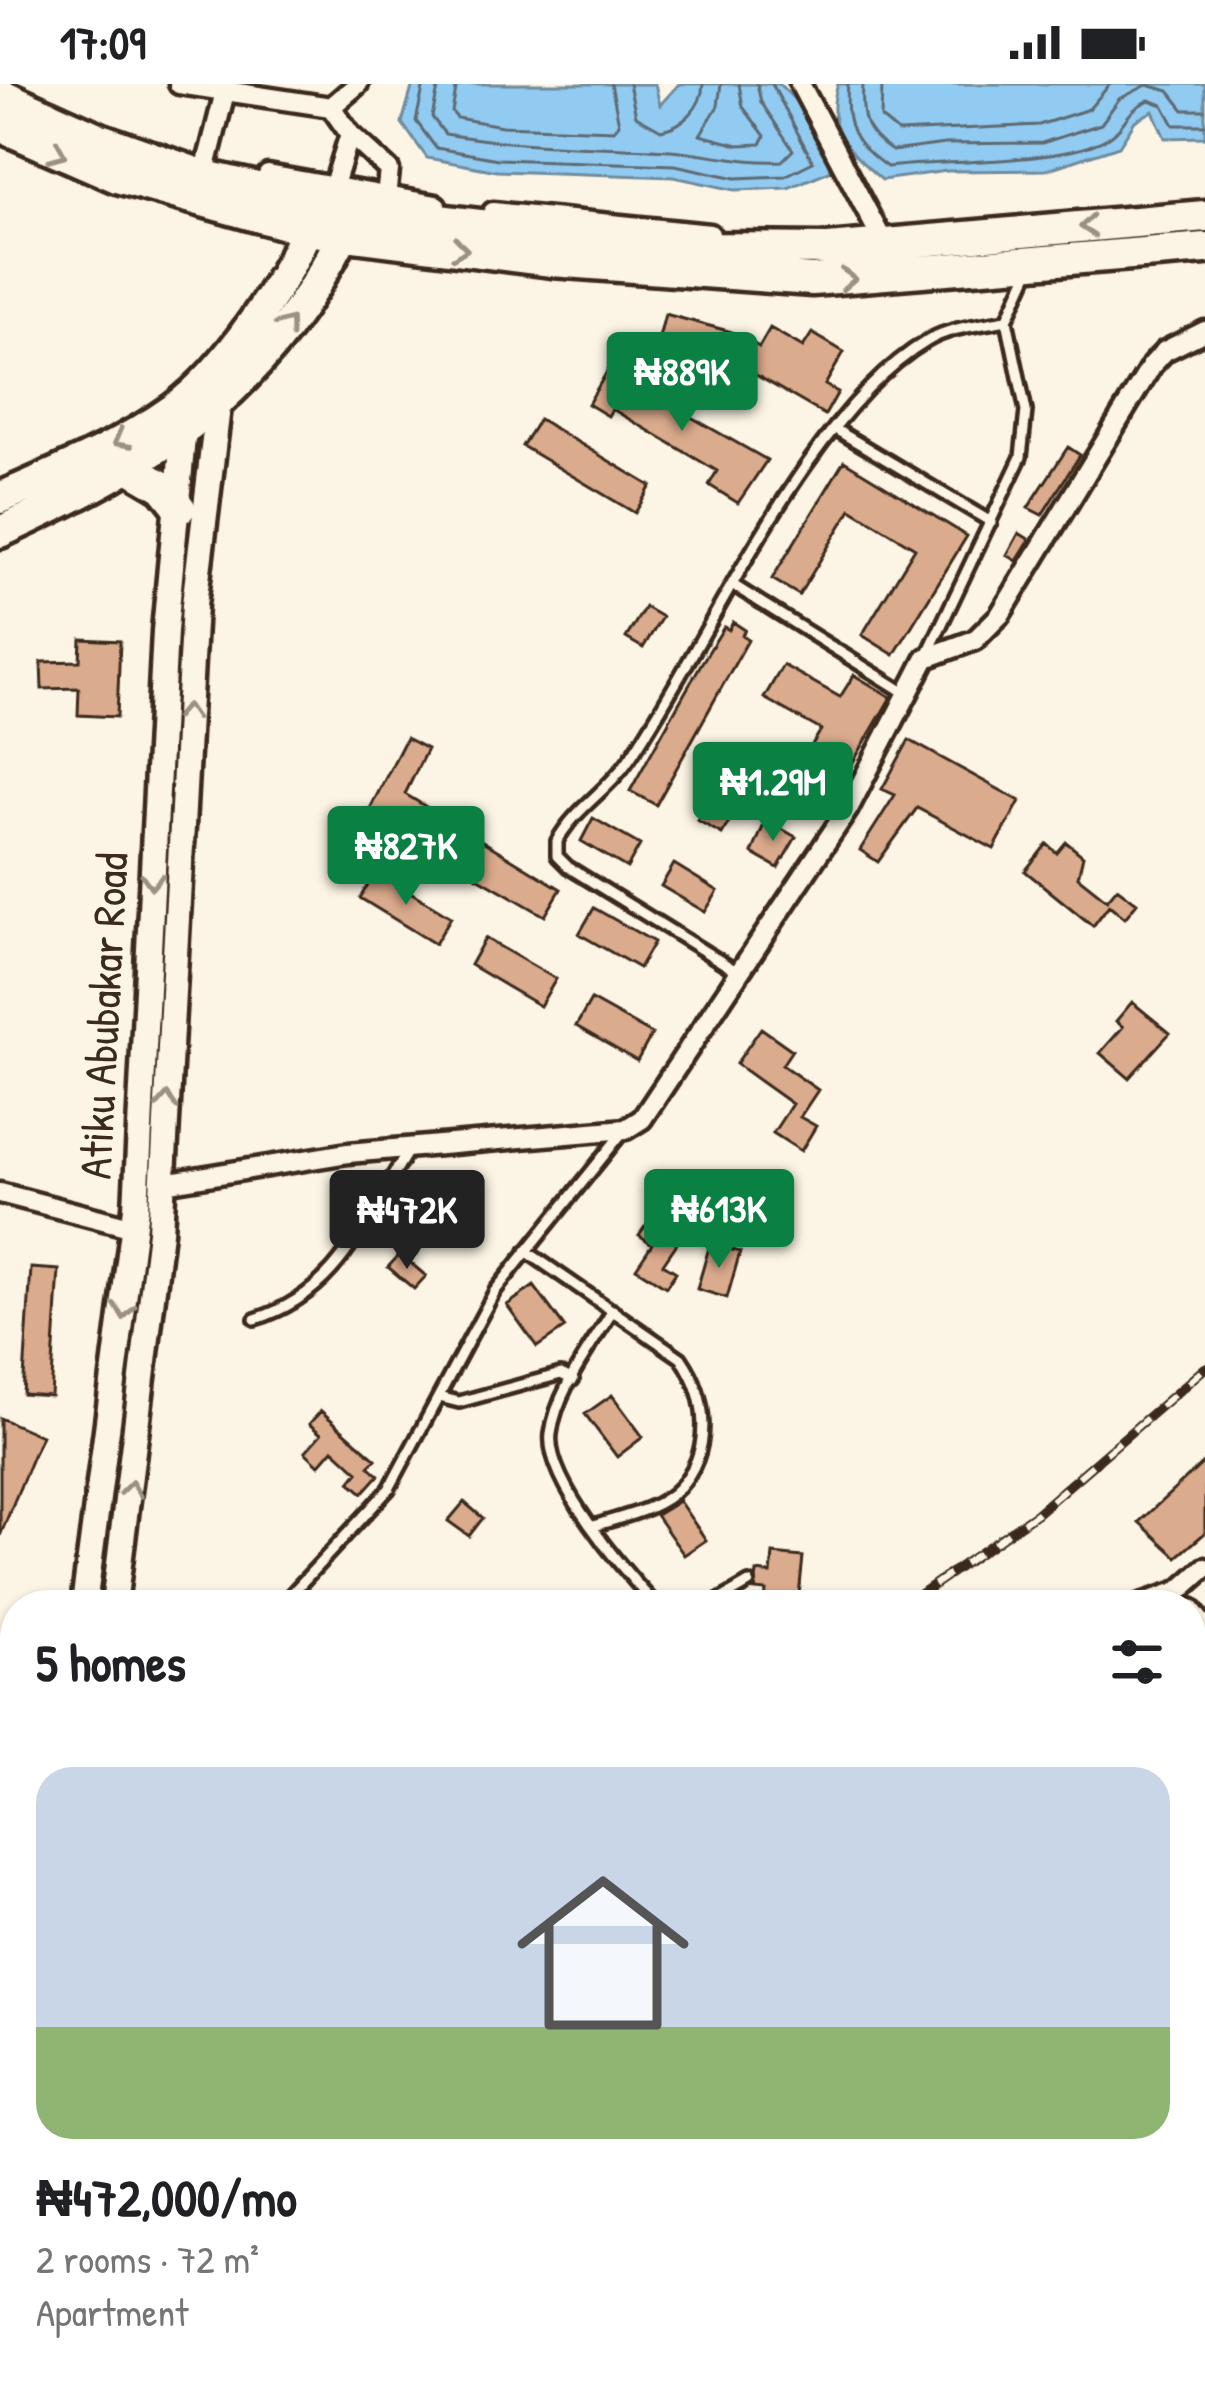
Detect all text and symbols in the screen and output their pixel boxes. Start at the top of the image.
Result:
text: 17:09 [60,12,146,73]
one-way arrow [46,139,67,163]
one-way arrow [1079,213,1098,238]
one-way arrow [450,235,470,261]
one-way arrow [839,266,858,292]
one-way arrow [272,317,294,338]
pin: ₦889K [598,332,766,434]
text: ₦889K [634,344,730,397]
one-way arrow [113,426,134,449]
one-way arrow [174,702,200,721]
pin: ₦1.29M [675,742,871,844]
text: ₦1.29M [720,754,826,807]
pin: ₦827K [322,806,490,908]
text: ₦827K [354,818,458,871]
street label: Atiku Abubakar Road [63,851,142,1181]
one-way arrow [139,872,165,891]
one-way arrow [154,1091,180,1110]
pin: ₦613K [635,1169,803,1271]
pin: ₦472K [323,1170,491,1272]
text: ₦613K [671,1181,767,1234]
text: ₦472K [357,1182,457,1235]
one-way arrow [112,1302,138,1321]
one-way arrow [117,1479,143,1499]
text: 5 homes [36,1628,186,1697]
icon: filters [1104,1629,1170,1695]
icon: home [495,1845,711,2061]
text: ₦472,000/mo [36,2163,297,2232]
text: 2 rooms · 72 m² [36,2232,259,2285]
text: Apartment [36,2285,189,2338]

